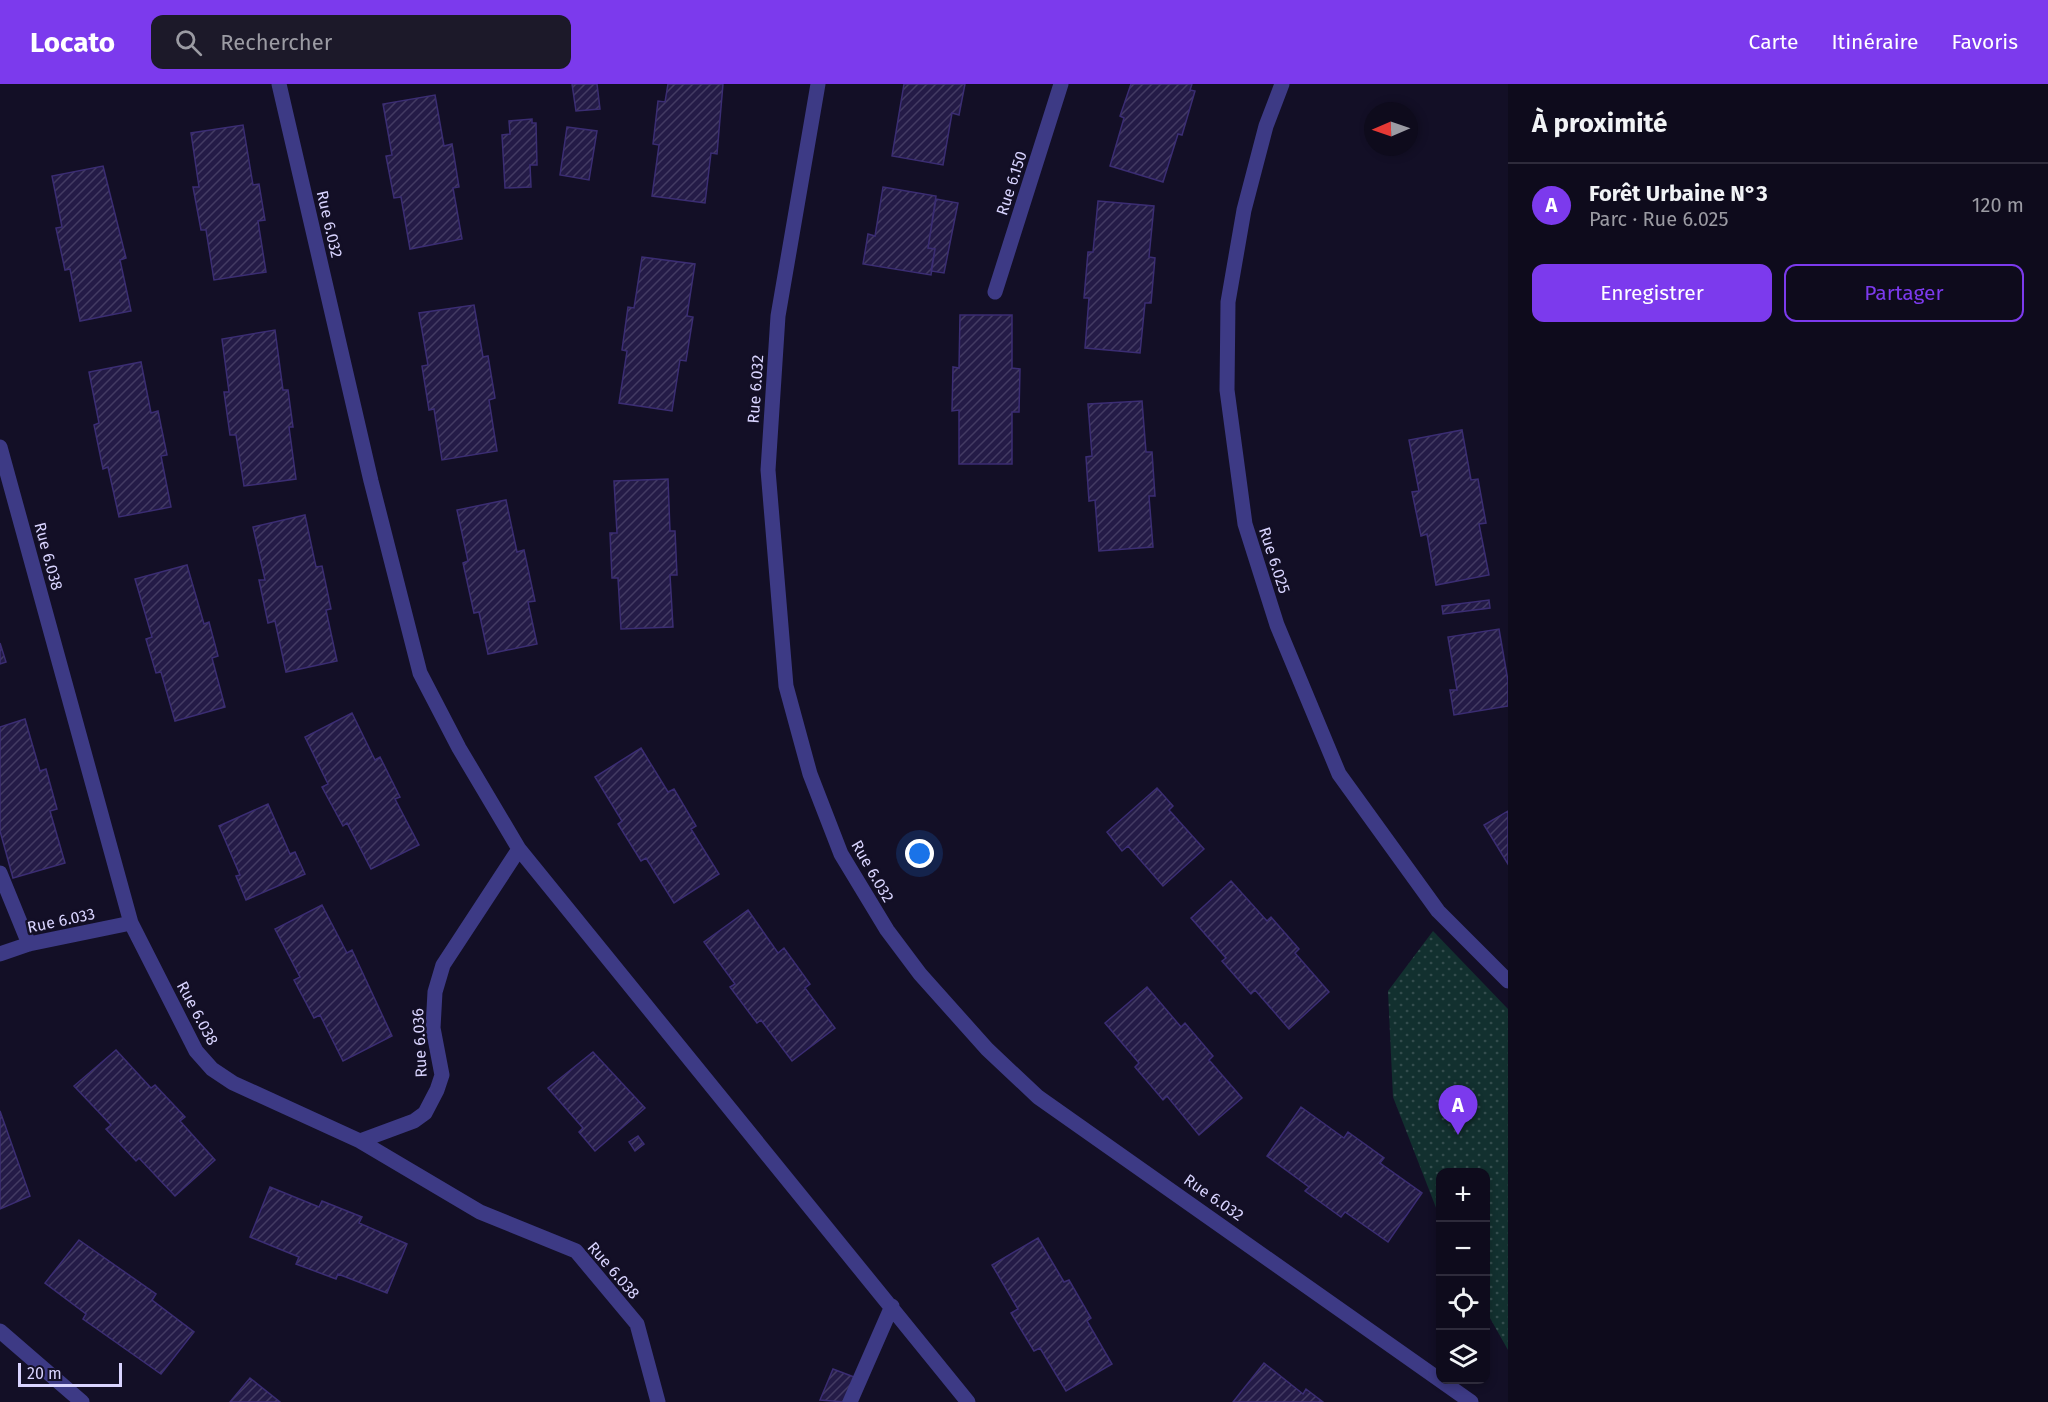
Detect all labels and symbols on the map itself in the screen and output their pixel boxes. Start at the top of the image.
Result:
north arrow [1364,102,1418,156]
street label: Rue 6.150 [992,148,1031,218]
street label: Rue 6.032 [313,189,347,260]
street label: Rue 6.032 [744,354,767,424]
street label: Rue 6.038 [30,520,67,592]
street label: Rue 6.025 [1255,524,1294,596]
street label: Rue 6.032 [847,837,898,906]
your location [905,839,934,868]
street label: Rue 6.033 [25,904,97,937]
street label: Rue 6.038 [173,978,222,1049]
street label: Rue 6.036 [408,1008,431,1078]
pin: A [1438,1086,1478,1135]
street label: Rue 6.032 [1180,1170,1247,1225]
street label: Rue 6.038 [584,1238,644,1303]
scale bar [18,1360,122,1388]

